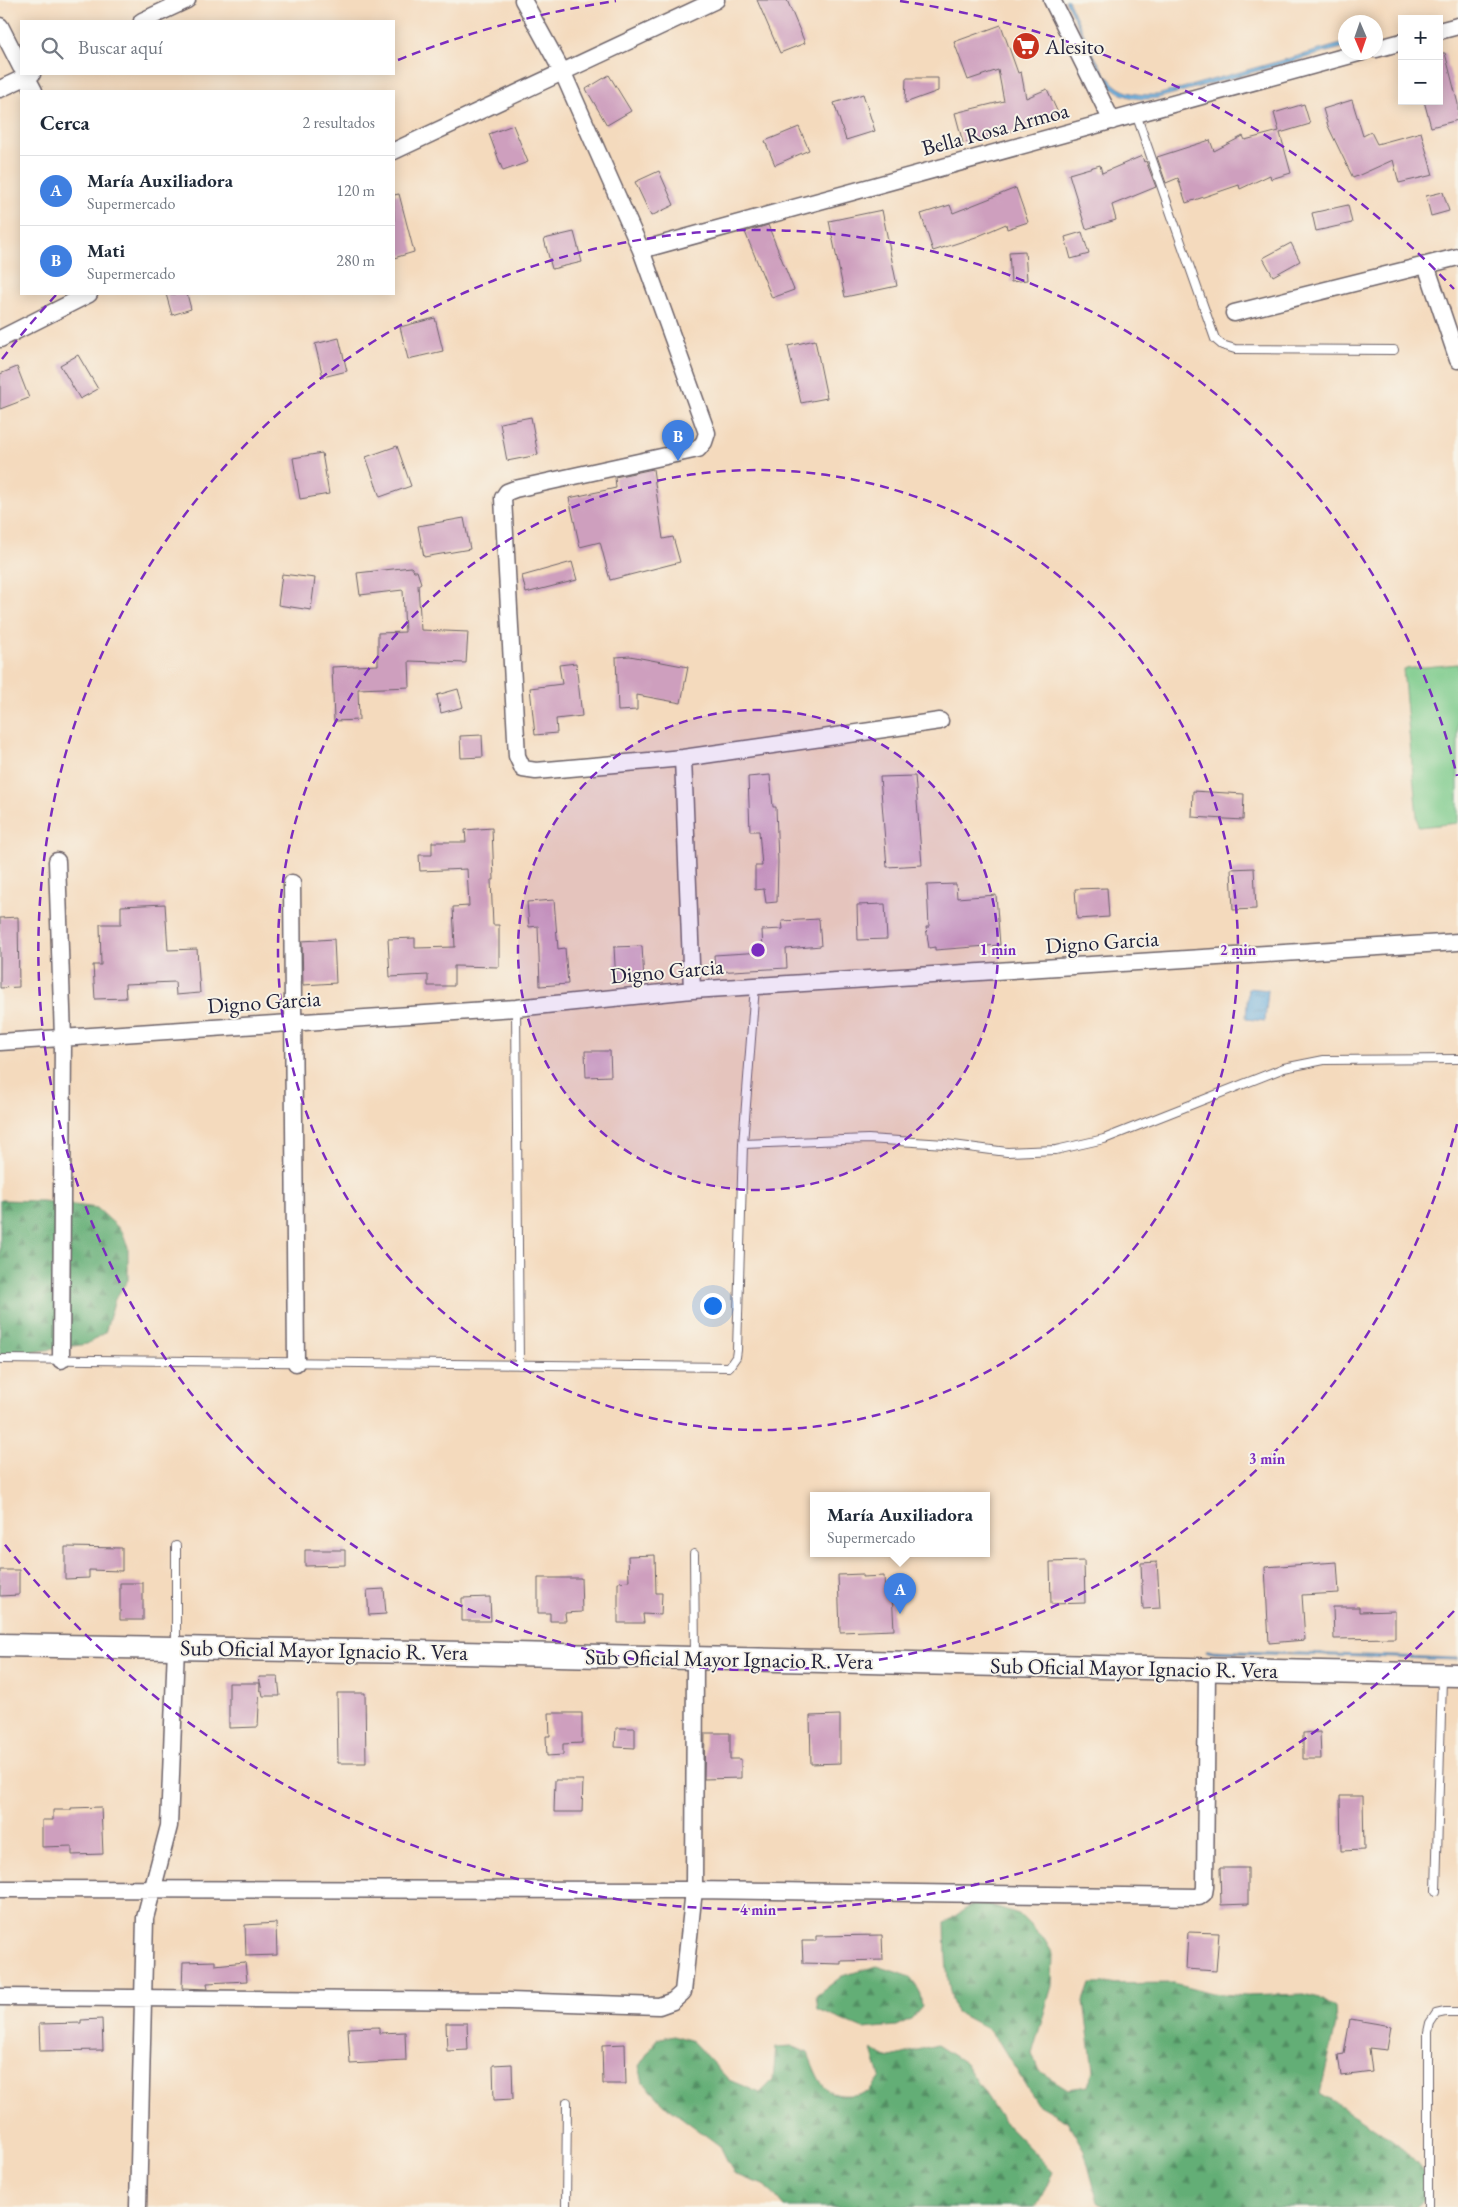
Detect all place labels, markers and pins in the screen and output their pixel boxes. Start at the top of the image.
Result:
supermarket icon: Alesito [1011,31,1041,61]
place label: Alesito [1044,32,1104,61]
pin: B [662,420,694,461]
centre of rings [749,941,767,959]
pin: A [884,1573,916,1614]

